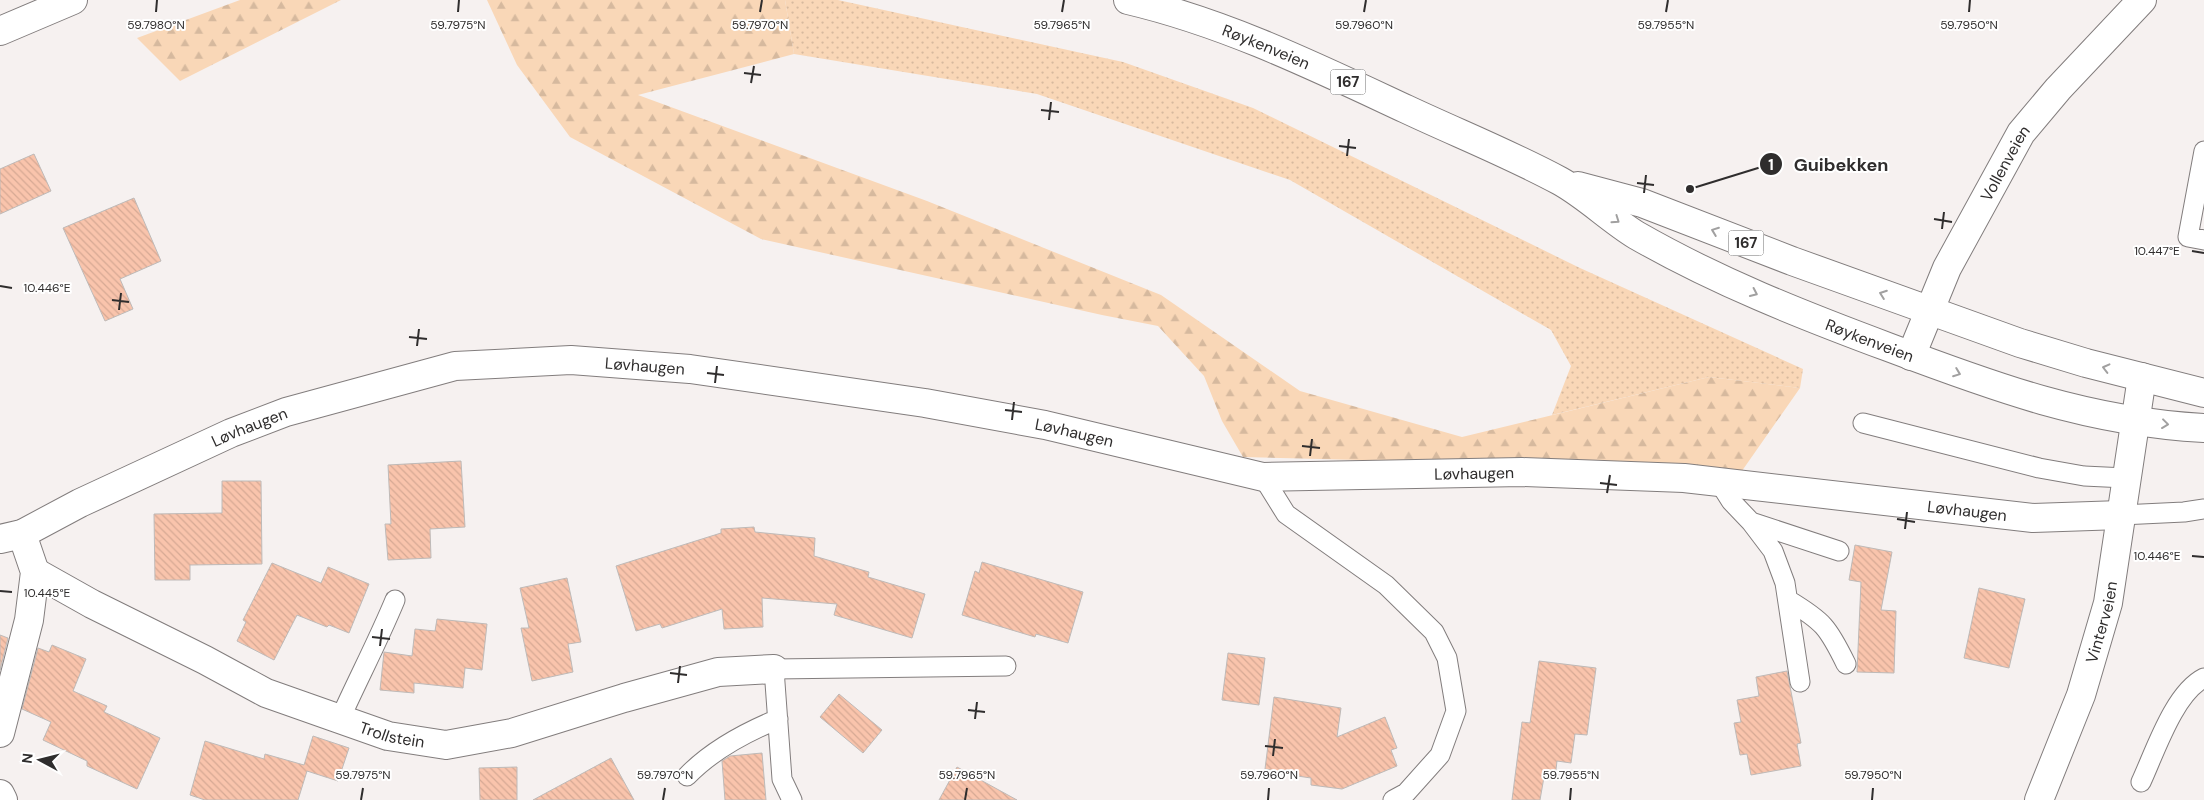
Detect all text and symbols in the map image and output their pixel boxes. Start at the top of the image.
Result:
text: 59.7980°N [127,17,185,33]
text: 59.7975°N [430,17,486,33]
text: 59.7970°N [732,17,788,33]
text: 59.7965°N [1034,17,1090,33]
text: 59.7960°N [1335,17,1393,33]
text: 59.7955°N [1638,17,1694,33]
text: 59.7950°N [1940,17,1998,33]
street label: Røykenveien [1219,20,1313,74]
road number: 167 [1330,70,1366,94]
street label: Vollenveien [1976,121,2034,205]
callout: Guibekken [1759,148,1898,181]
text: Guibekken [1794,153,1888,177]
text: 1 [1768,155,1774,175]
one-way arrow [1610,214,1619,223]
one-way arrow [1711,227,1719,237]
road number: 167 [1728,230,1764,256]
text: 10.447°E [2134,243,2180,259]
text: 10.446°E [24,280,71,296]
one-way arrow [1749,286,1758,297]
one-way arrow [1879,290,1888,300]
street label: Røykenveien [1822,314,1917,367]
street label: Løvhaugen [604,353,686,380]
one-way arrow [2101,363,2110,374]
one-way arrow [1952,367,1961,377]
street label: Løvhaugen [208,403,290,452]
street label: Løvhaugen [1033,413,1116,452]
one-way arrow [2161,418,2169,429]
street label: Løvhaugen [1434,462,1514,485]
street label: Løvhaugen [1926,496,2008,526]
text: 10.446°E [2134,548,2181,564]
street label: Vinterveien [2081,580,2122,666]
text: 10.445°E [24,585,71,601]
street label: Trollstein [357,717,426,753]
north arrow [15,735,65,785]
text: N [18,752,37,765]
text: 59.7975°N [335,767,391,783]
text: 59.7970°N [637,767,693,783]
text: 59.7965°N [939,767,995,783]
text: 59.7960°N [1240,767,1298,783]
text: 59.7955°N [1543,767,1599,783]
text: 59.7950°N [1844,767,1902,783]

